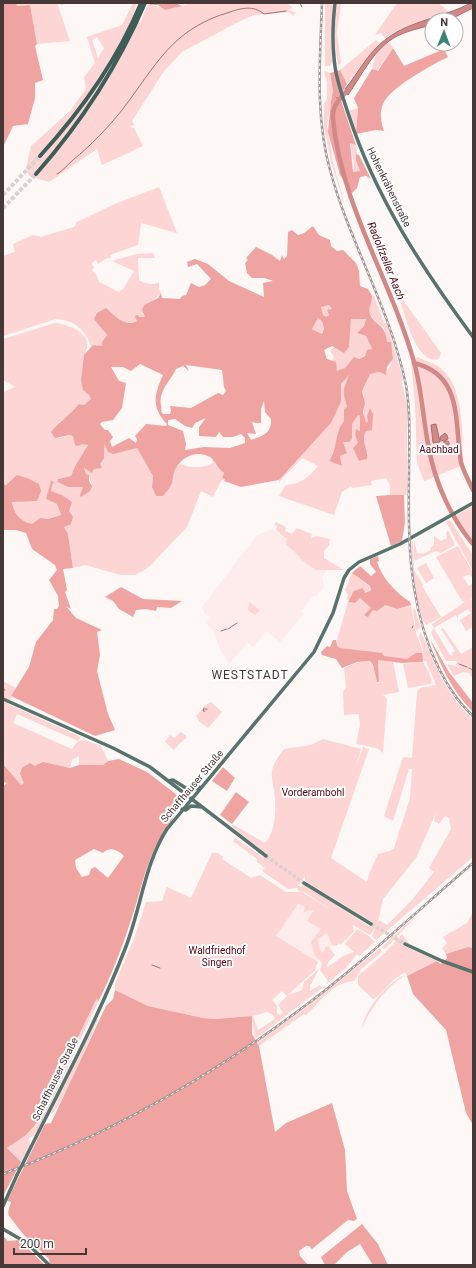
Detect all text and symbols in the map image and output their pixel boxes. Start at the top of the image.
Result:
north arrow [424,12,464,52]
text: N [440,16,448,29]
street label: Hohenkrähenstraße [365,145,413,229]
water label: Radolfzeller Aach [364,220,408,302]
park label: Aachbad [419,444,459,455]
district label: WESTSTADT [211,668,289,682]
street label: Schaffhauser Straße [159,748,225,824]
park label: Vorderambohl [282,787,344,798]
park label: Waldfriedhof Singen [188,945,246,968]
street label: Schaffhauser Straße [30,1036,80,1122]
scale bar [14,1230,86,1256]
text: 200 m [20,1237,54,1251]

